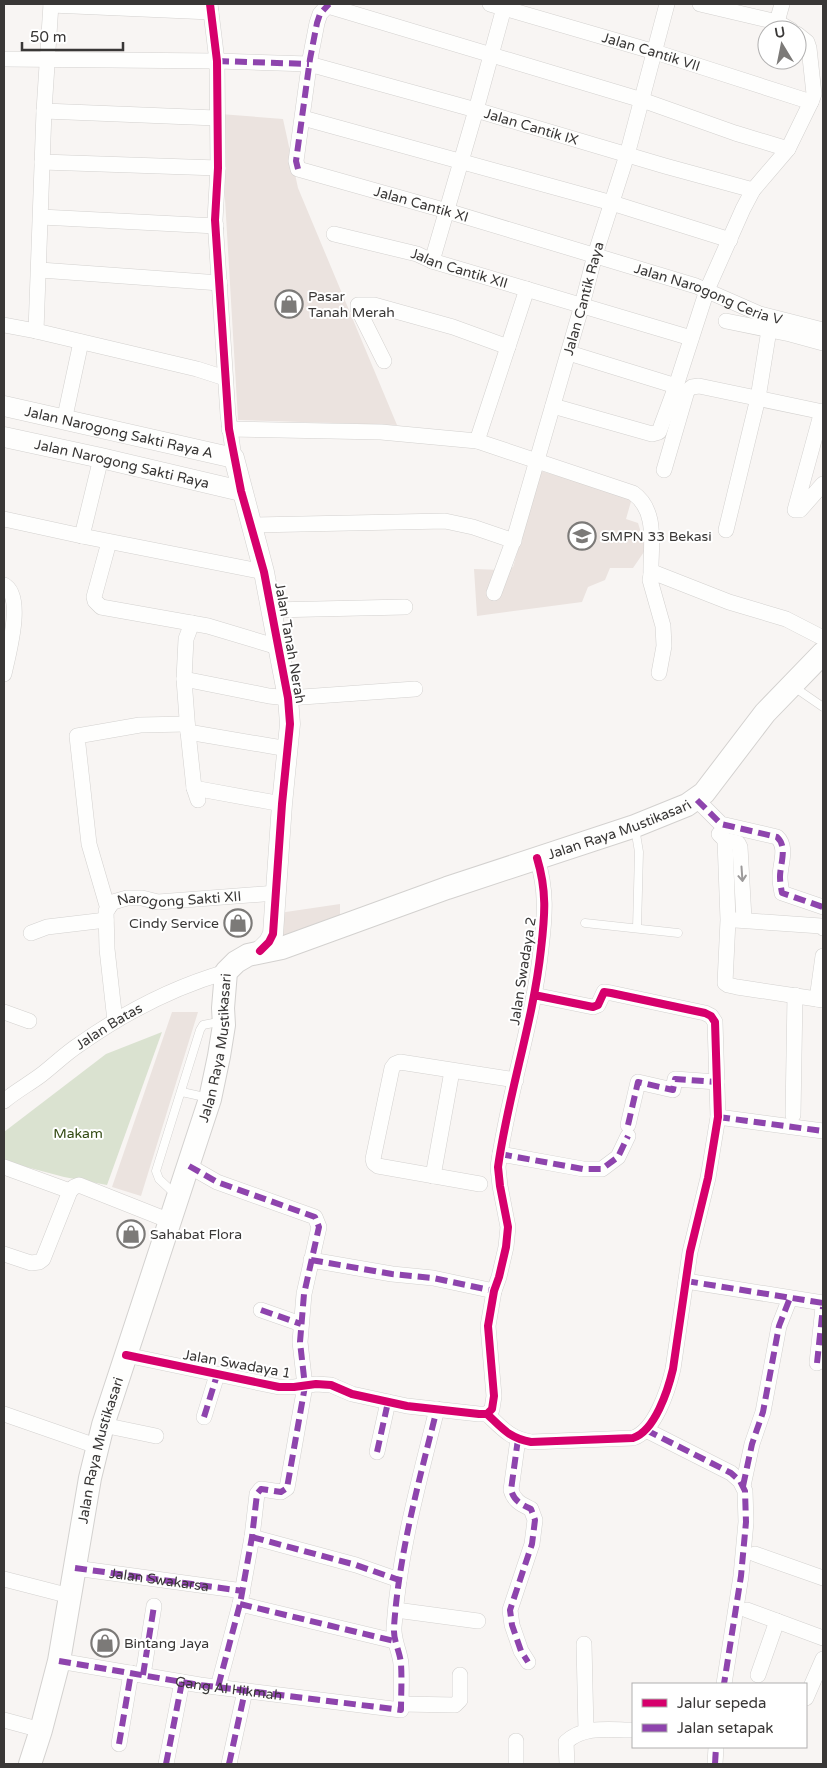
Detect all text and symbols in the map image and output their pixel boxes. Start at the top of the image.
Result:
scale bar [22,20,124,52]
north arrow [757,20,807,70]
text: U [773,23,787,42]
text: 50 m [30,28,67,46]
street label: Jalan Cantik VII [600,29,702,74]
street label: Jalan Cantik IX [482,104,580,148]
street label: Jalan Cantik XI [372,182,471,226]
street label: Jalan Cantik Raya [559,239,607,357]
street label: Jalan Cantik XII [409,244,510,292]
street label: Jalan Narogong Ceria V [632,259,784,328]
place label: Pasar Tanah Merah [308,288,395,321]
shop icon: Pasar Tanah Merah [274,289,304,319]
street label: Jalan Narogong Sakti Raya A [23,402,215,462]
street label: Jalan Narogong Sakti Raya [34,436,212,492]
school or university icon: SMPN 33 Bekasi [567,521,597,551]
place label: SMPN 33 Bekasi [601,528,712,545]
street label: Jalan Tanah Nerah [271,581,309,705]
street label: Jalan Raya Mustikasari [545,796,695,863]
one-way arrow [737,866,746,882]
street label: Narogong Sakti XII [115,887,242,910]
shop icon: Cindy Service [223,908,253,938]
place label: Cindy Service [129,915,219,932]
street label: Jalan Swadaya 2 [506,916,540,1026]
street label: Jalan Raya Mustikasari [195,973,234,1124]
street label: Jalan Batas [72,999,145,1053]
park label: Makam [53,1125,103,1142]
shop icon: Sahabat Flora [116,1219,146,1249]
place label: Sahabat Flora [150,1226,242,1243]
street label: Jalan Swadaya 1 [182,1346,292,1382]
street label: Jalan Raya Mustikasari [74,1375,127,1525]
street label: Jalan Swakarsa [108,1564,210,1595]
shop icon: Bintang Jaya [90,1628,120,1658]
place label: Bintang Jaya [124,1635,209,1652]
street label: Gang Al Hikmah [174,1672,283,1704]
legend [632,1683,807,1748]
text: Jalur sepeda [677,1694,766,1712]
text: Jalan setapak [677,1719,774,1737]

